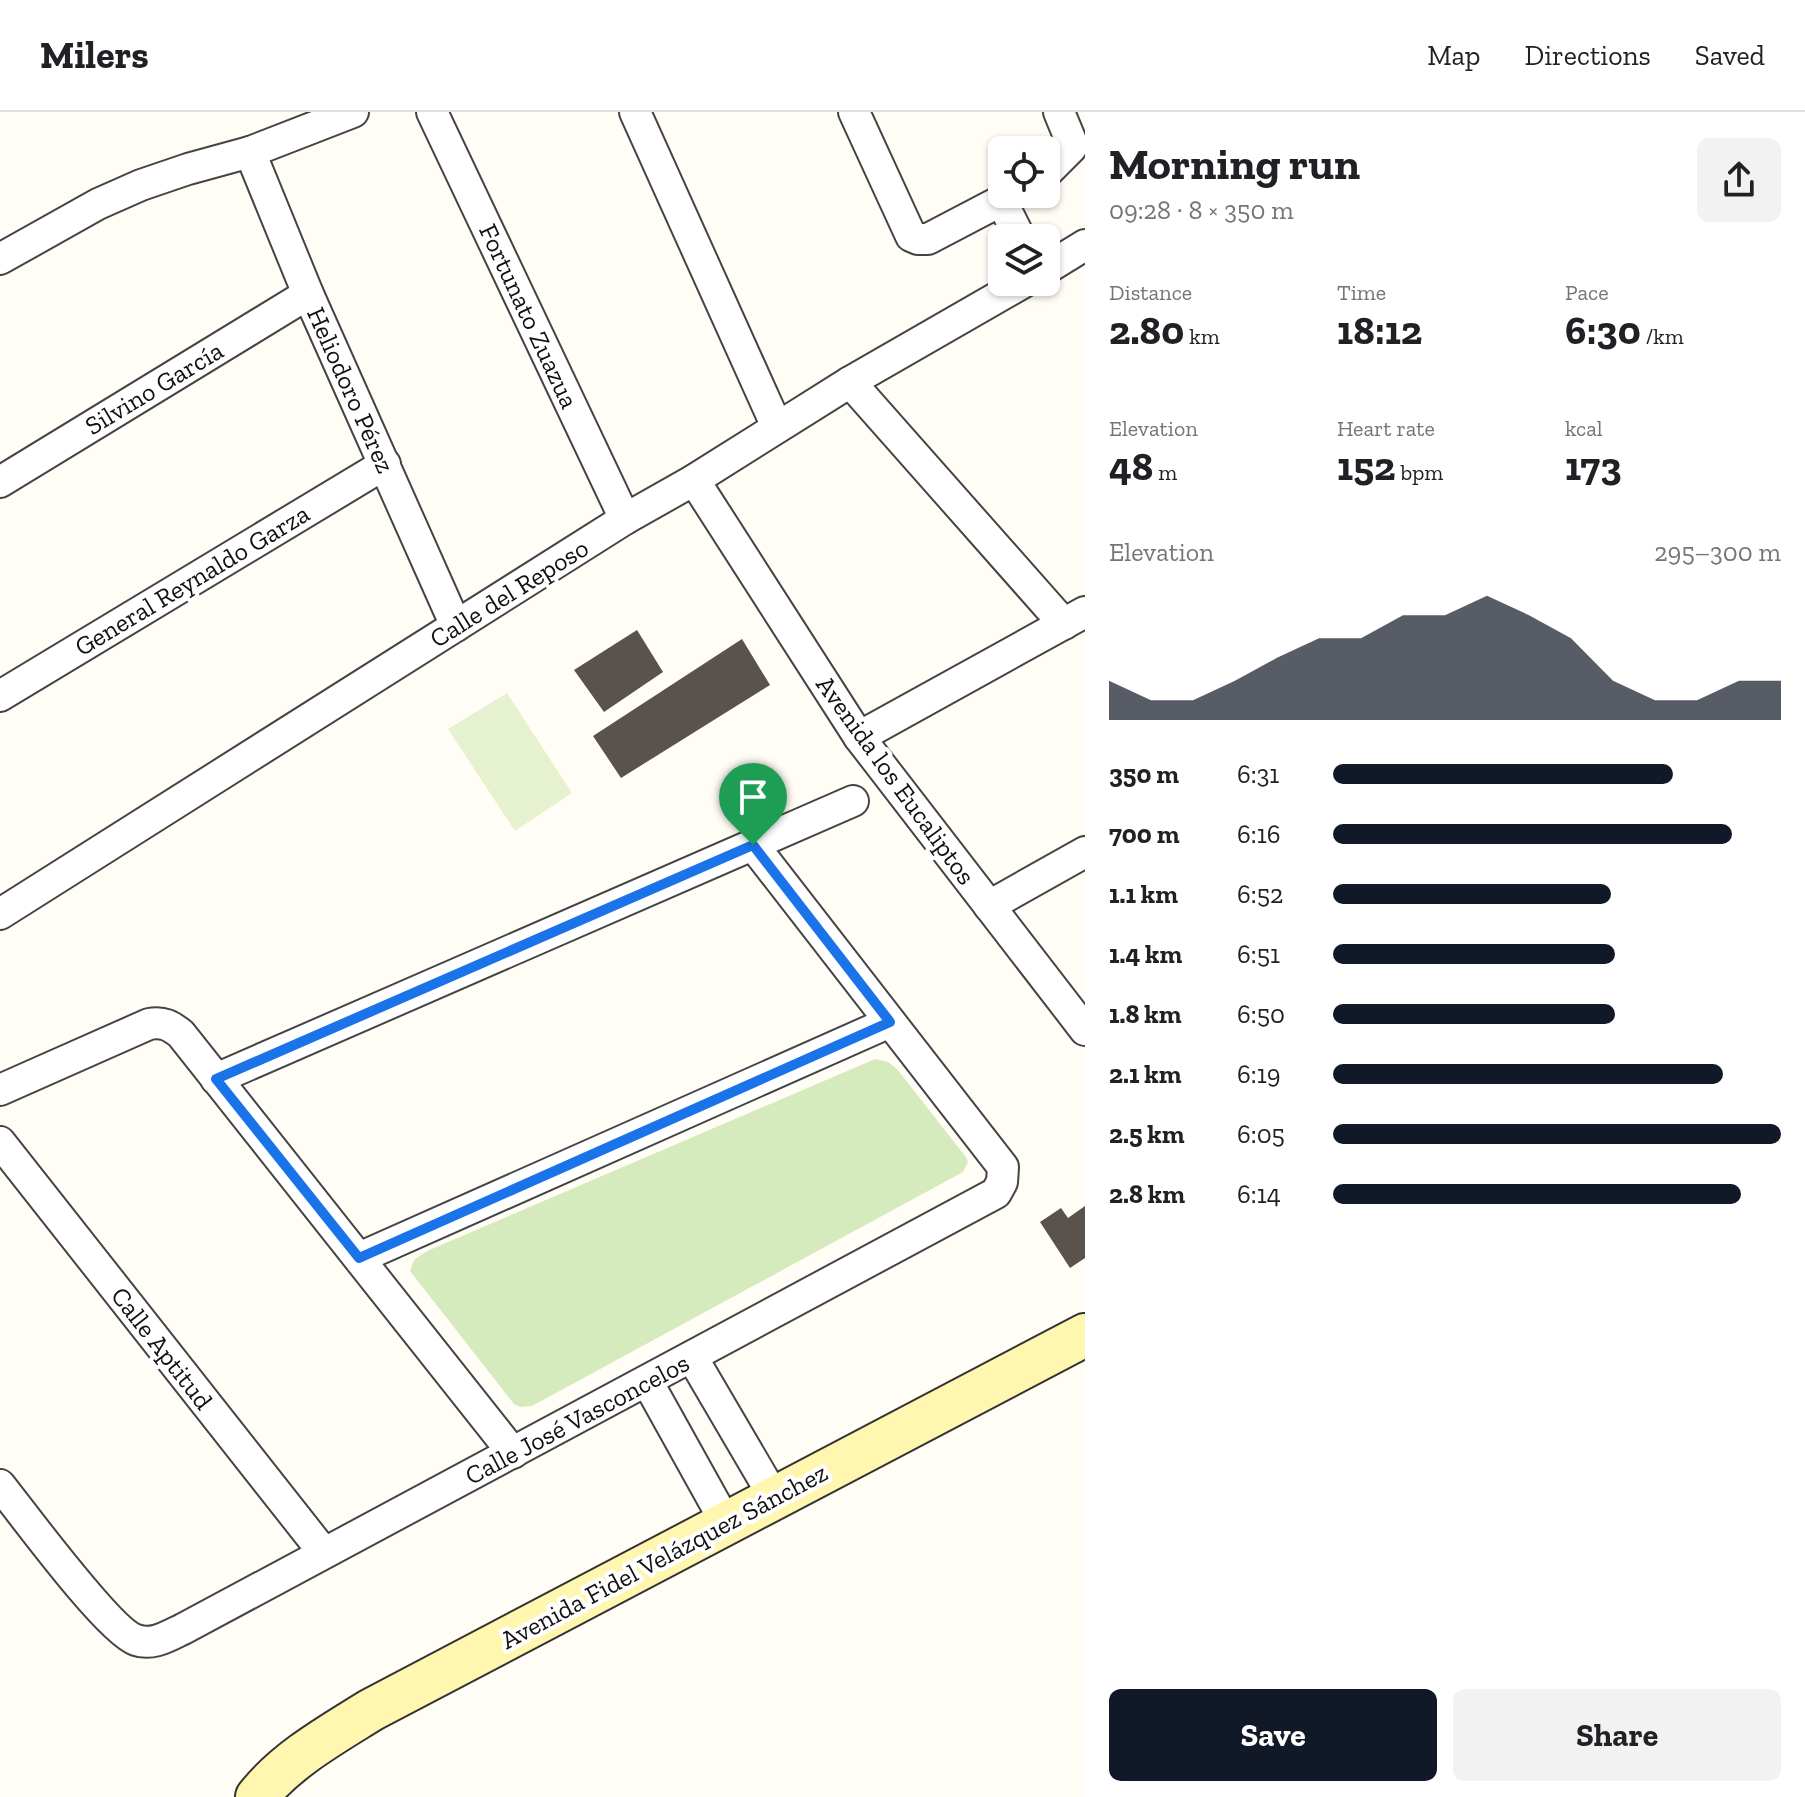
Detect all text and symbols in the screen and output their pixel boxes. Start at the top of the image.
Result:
text: Milers [40,32,149,78]
text: Map [1427,39,1480,72]
text: Directions [1524,39,1651,72]
text: Saved [1695,39,1765,72]
map controls [988,136,1060,296]
button: locate [988,136,1060,208]
text: Morning run [1109,137,1360,190]
button: share [1697,138,1781,222]
text: 09:28 · 8 × 350 m [1109,194,1294,226]
street label: Fortunato Zuazua [472,219,586,414]
button: layers [988,224,1060,296]
text: Distance [1109,279,1192,306]
text: Time [1337,279,1386,306]
text: Pace [1565,279,1609,306]
street label: Heliodoro Pérez [300,302,402,478]
text: 2.80 [1109,306,1184,354]
text: 18:12 [1337,306,1422,354]
text: 6:30 [1565,306,1641,354]
text: km [1184,323,1220,350]
text: /km [1641,323,1684,350]
street label: Silvino García [79,334,229,442]
text: Elevation [1109,415,1198,442]
text: Heart rate [1337,415,1435,442]
text: kcal [1565,415,1603,442]
text: 48 [1109,442,1153,490]
text: 152 [1337,442,1396,490]
text: 173 [1565,442,1621,490]
text: m [1153,459,1177,486]
text: bpm [1396,459,1443,486]
street label: General Reynaldo Garza [69,497,316,663]
street label: Calle del Reposo [424,531,594,655]
text: Elevation [1109,536,1214,568]
text: 295–300 m [1654,536,1781,568]
street label: Avenida los Eucaliptos [809,669,983,891]
text: 350 m [1109,758,1179,790]
text: 6:31 [1237,758,1279,790]
pin [719,763,787,845]
icon: arrive [731,775,775,819]
text: 700 m [1109,818,1179,850]
text: 6:16 [1237,818,1280,850]
text: 1.1 km [1109,878,1178,910]
text: 6:52 [1237,878,1283,910]
text: 1.4 km [1109,938,1182,970]
text: 6:51 [1237,938,1280,970]
text: 1.8 km [1109,998,1181,1030]
text: 6:50 [1237,998,1285,1030]
text: 2.1 km [1109,1058,1181,1090]
text: 6:19 [1237,1058,1280,1090]
text: 2.5 km [1109,1118,1184,1150]
text: 6:05 [1237,1118,1285,1150]
text: 2.8 km [1109,1178,1185,1210]
text: 6:14 [1237,1178,1281,1210]
street label: Calle Aptitud [104,1280,220,1416]
street label: Calle José Vasconcelos [459,1346,695,1492]
street label: Avenida Fidel Velázquez Sánchez [495,1456,833,1656]
button: Save [1109,1689,1437,1781]
button: Share [1453,1689,1781,1781]

